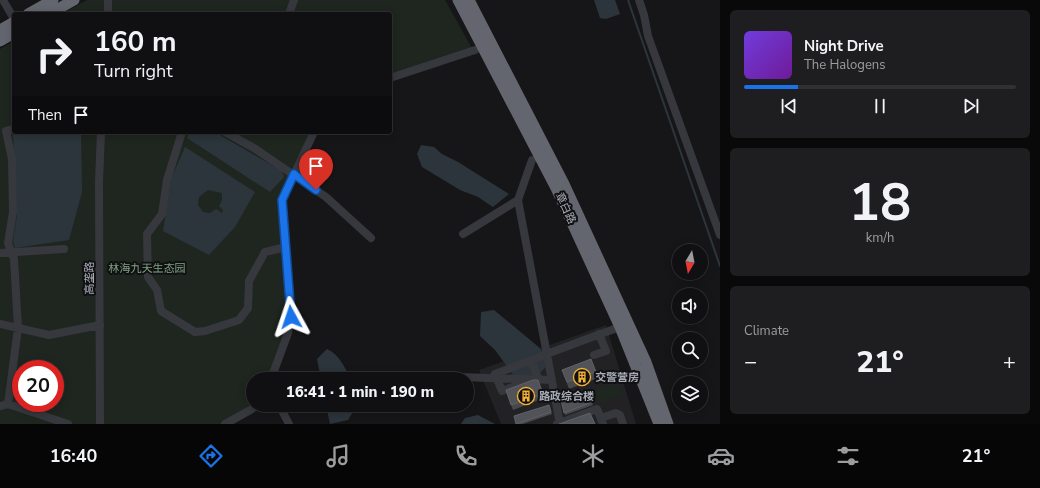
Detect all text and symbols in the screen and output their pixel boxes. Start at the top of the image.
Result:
text: 160 m [94,23,177,61]
icon: right [28,28,80,80]
text: Night Drive [804,36,884,56]
text: The Halogens [804,56,885,74]
text: Turn right [94,59,173,83]
icon: previous [778,95,800,117]
icon: pause [869,95,891,117]
icon: next [960,95,982,117]
icon: arrive [70,104,92,126]
text: Then [28,105,62,125]
pin [299,149,333,190]
icon: arrive [305,155,327,177]
text: 18 [849,167,911,238]
street label: 章白路 [552,190,579,226]
text: km/h [866,229,894,247]
north arrow [672,244,708,280]
map controls [672,244,708,412]
park label: 林海九天生态园 [109,261,186,276]
street label: 高垄路 [82,262,97,295]
button: sound [672,288,708,324]
position arrow [270,296,312,338]
text: Climate [744,322,789,340]
button: search [672,332,708,368]
text: 21° [856,342,904,383]
text: − [744,347,757,377]
text: + [1003,347,1016,377]
speed limit sign: 20 [12,360,64,412]
building icon: 交警营房 [572,367,592,387]
place label: 交警营房 [595,370,639,385]
button: layers [672,376,708,412]
text: 16:41 · 1 min · 190 m [286,382,434,402]
building icon: 路政综合楼 [516,386,536,406]
place label: 路政综合楼 [539,389,594,404]
icon: directions [197,442,225,470]
icon: music [324,442,352,470]
icon: phone [452,442,480,470]
icon: climate [579,442,607,470]
icon: car [707,442,735,470]
icon: filters [834,442,862,470]
text: 16:40 [50,444,97,468]
text: 21° [962,444,990,468]

